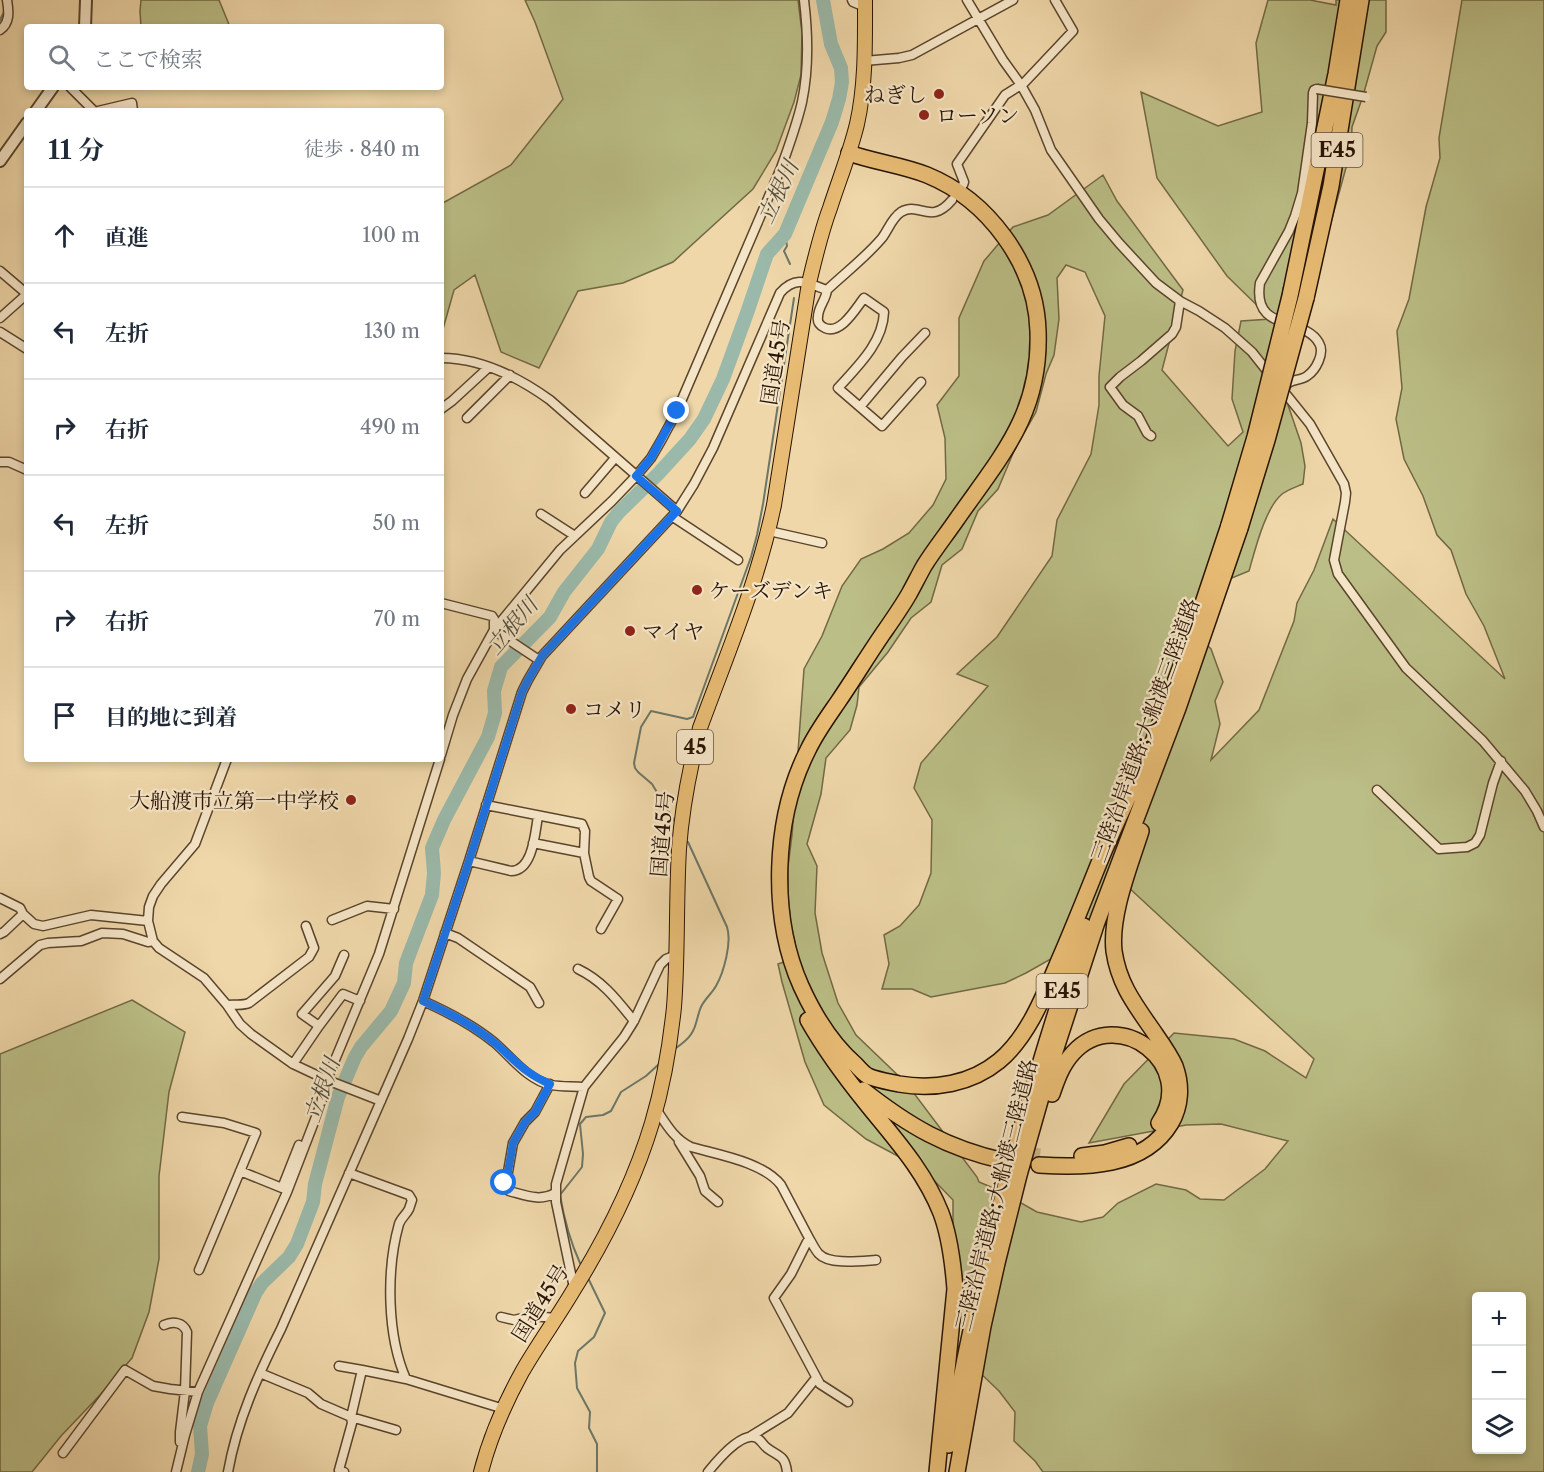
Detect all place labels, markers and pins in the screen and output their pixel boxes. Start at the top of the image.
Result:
place label: ねぎし [864,82,927,107]
marker: ねぎし [932,87,946,101]
place label: ローソン [936,103,1019,128]
marker: ローソン [917,108,931,122]
place label: ケーズデンキ [709,578,833,603]
marker: ケーズデンキ [690,583,704,597]
place label: マイヤ [642,619,705,644]
marker: マイヤ [623,624,637,638]
place label: コメリ [583,697,646,722]
marker: コメリ [564,702,578,716]
place label: 大船渡市立第一中学校 [129,788,339,813]
marker: 大船渡市立第一中学校 [344,793,358,807]

